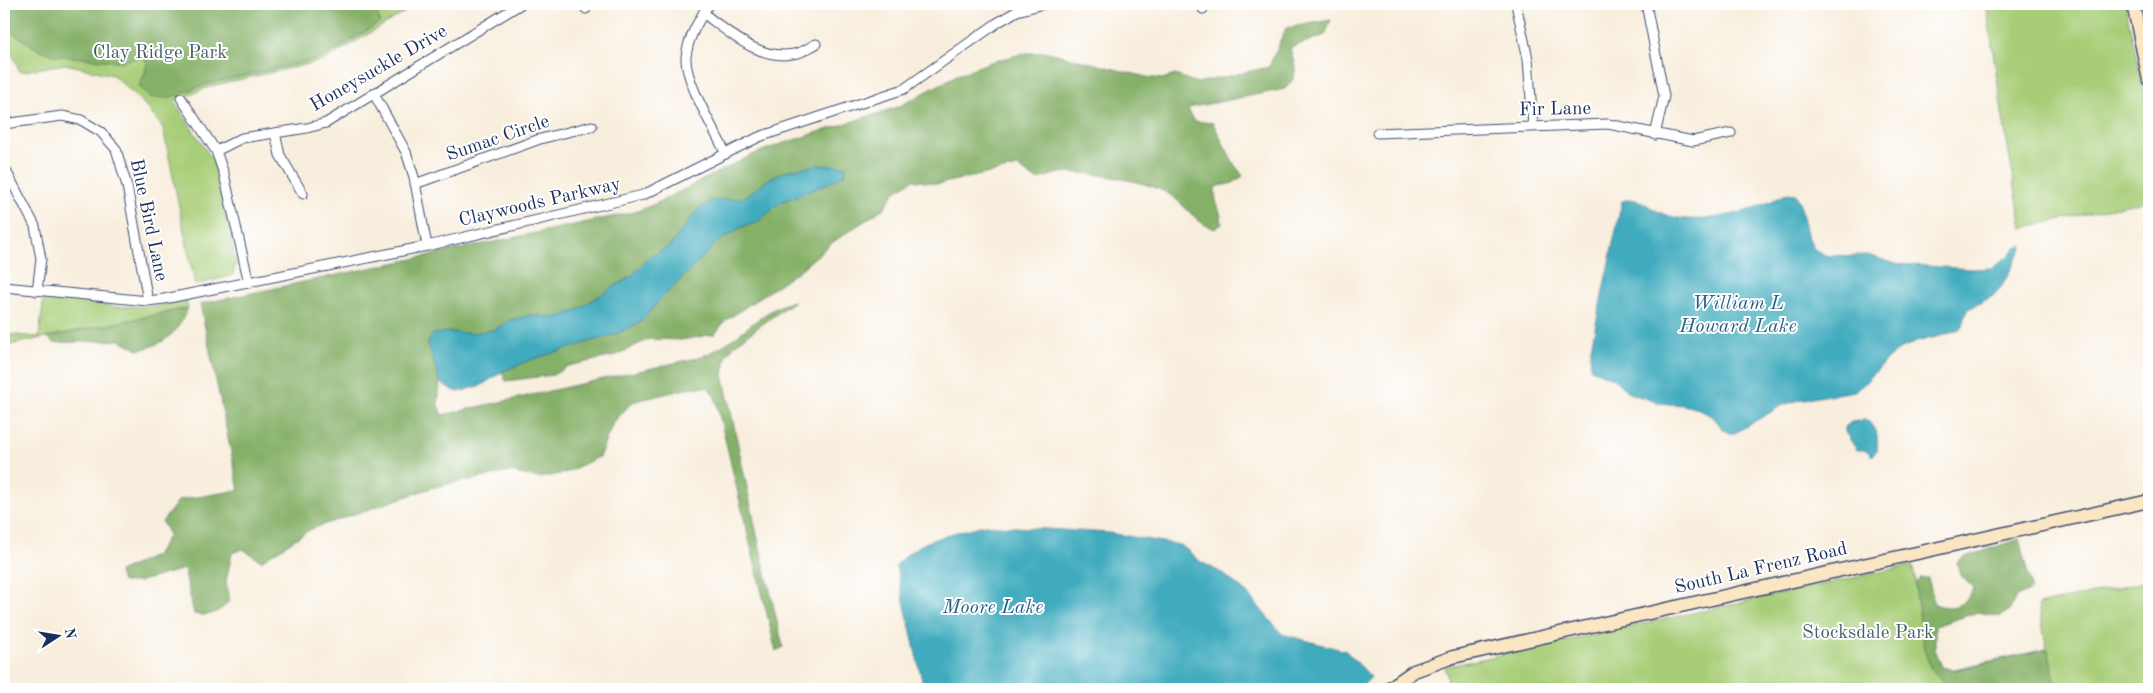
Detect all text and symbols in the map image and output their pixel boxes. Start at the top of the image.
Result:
street label: Honeysuckle Drive [307,22,451,116]
park label: Clay Ridge Park [93,44,227,63]
street label: Fir Lane [1519,100,1591,120]
street label: Sumac Circle [444,112,552,166]
street label: Blue Bird Lane [126,157,170,283]
street label: Claywoods Parkway [457,175,623,231]
water label: William L Howard Lake [1678,294,1797,337]
street label: South La Frenz Road [1673,540,1849,598]
water label: Moore Lake [941,598,1044,618]
north arrow [32,610,82,660]
park label: Stocksdale Park [1802,624,1934,643]
text: N [62,627,78,640]

